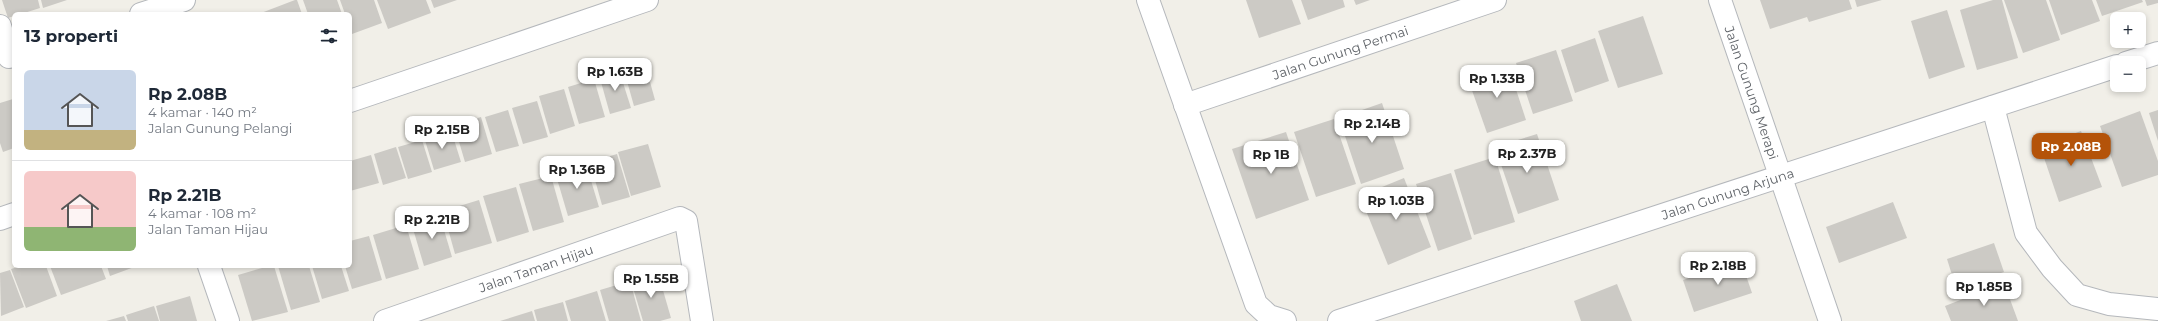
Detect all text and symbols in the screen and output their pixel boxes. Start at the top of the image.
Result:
map controls [2110,12,2146,92]
button: + [2110,12,2146,48]
street label: Jalan Gunung Permai [1269,22,1410,83]
street label: Jalan Gunung Merapi [1721,23,1782,162]
icon: filters [318,25,340,47]
text: 13 properti [24,26,118,46]
button: − [2110,56,2146,92]
pin: Rp 1.63B [574,58,656,92]
text: Rp 1.63B [587,63,643,79]
pin: Rp 1.33B [1456,65,1538,99]
text: Rp 1.33B [1469,70,1525,86]
text: Rp 2.08B [148,84,227,104]
icon: home [56,86,104,134]
text: 4 kamar · 140 m² [148,104,257,120]
pin: Rp 2.14B [1331,110,1413,144]
text: Rp 2.14B [1343,115,1401,131]
pin: Rp 2.15B [401,116,483,150]
text: Jalan Gunung Pelangi [148,120,292,136]
text: Rp 2.15B [414,121,470,137]
pin: Rp 2.08B [2030,133,2112,167]
text: Rp 2.08B [2041,138,2101,154]
pin: Rp 2.37B [1486,140,1568,174]
pin: Rp 1B [1243,141,1299,175]
text: Rp 2.37B [1497,145,1557,161]
text: Rp 1B [1252,146,1290,162]
pin: Rp 1.36B [536,156,618,190]
text: Rp 1.36B [549,161,605,177]
street label: Jalan Gunung Arjuna [1658,164,1796,223]
text: Rp 2.21B [148,185,222,205]
icon: home [56,187,104,235]
pin: Rp 1.03B [1355,187,1437,221]
text: Rp 1.03B [1368,192,1424,208]
text: 4 kamar · 108 m² [148,205,256,221]
pin: Rp 2.21B [391,206,473,240]
text: Rp 2.21B [404,211,460,227]
text: Jalan Taman Hijau [148,221,268,237]
street label: Jalan Taman Hijau [476,241,595,296]
pin: Rp 2.18B [1677,252,1759,286]
text: Rp 2.18B [1690,257,1746,273]
pin: Rp 1.55B [610,265,692,299]
text: Rp 1.55B [623,270,679,286]
pin: Rp 1.85B [1943,273,2025,307]
text: Rp 1.85B [1955,278,2013,294]

